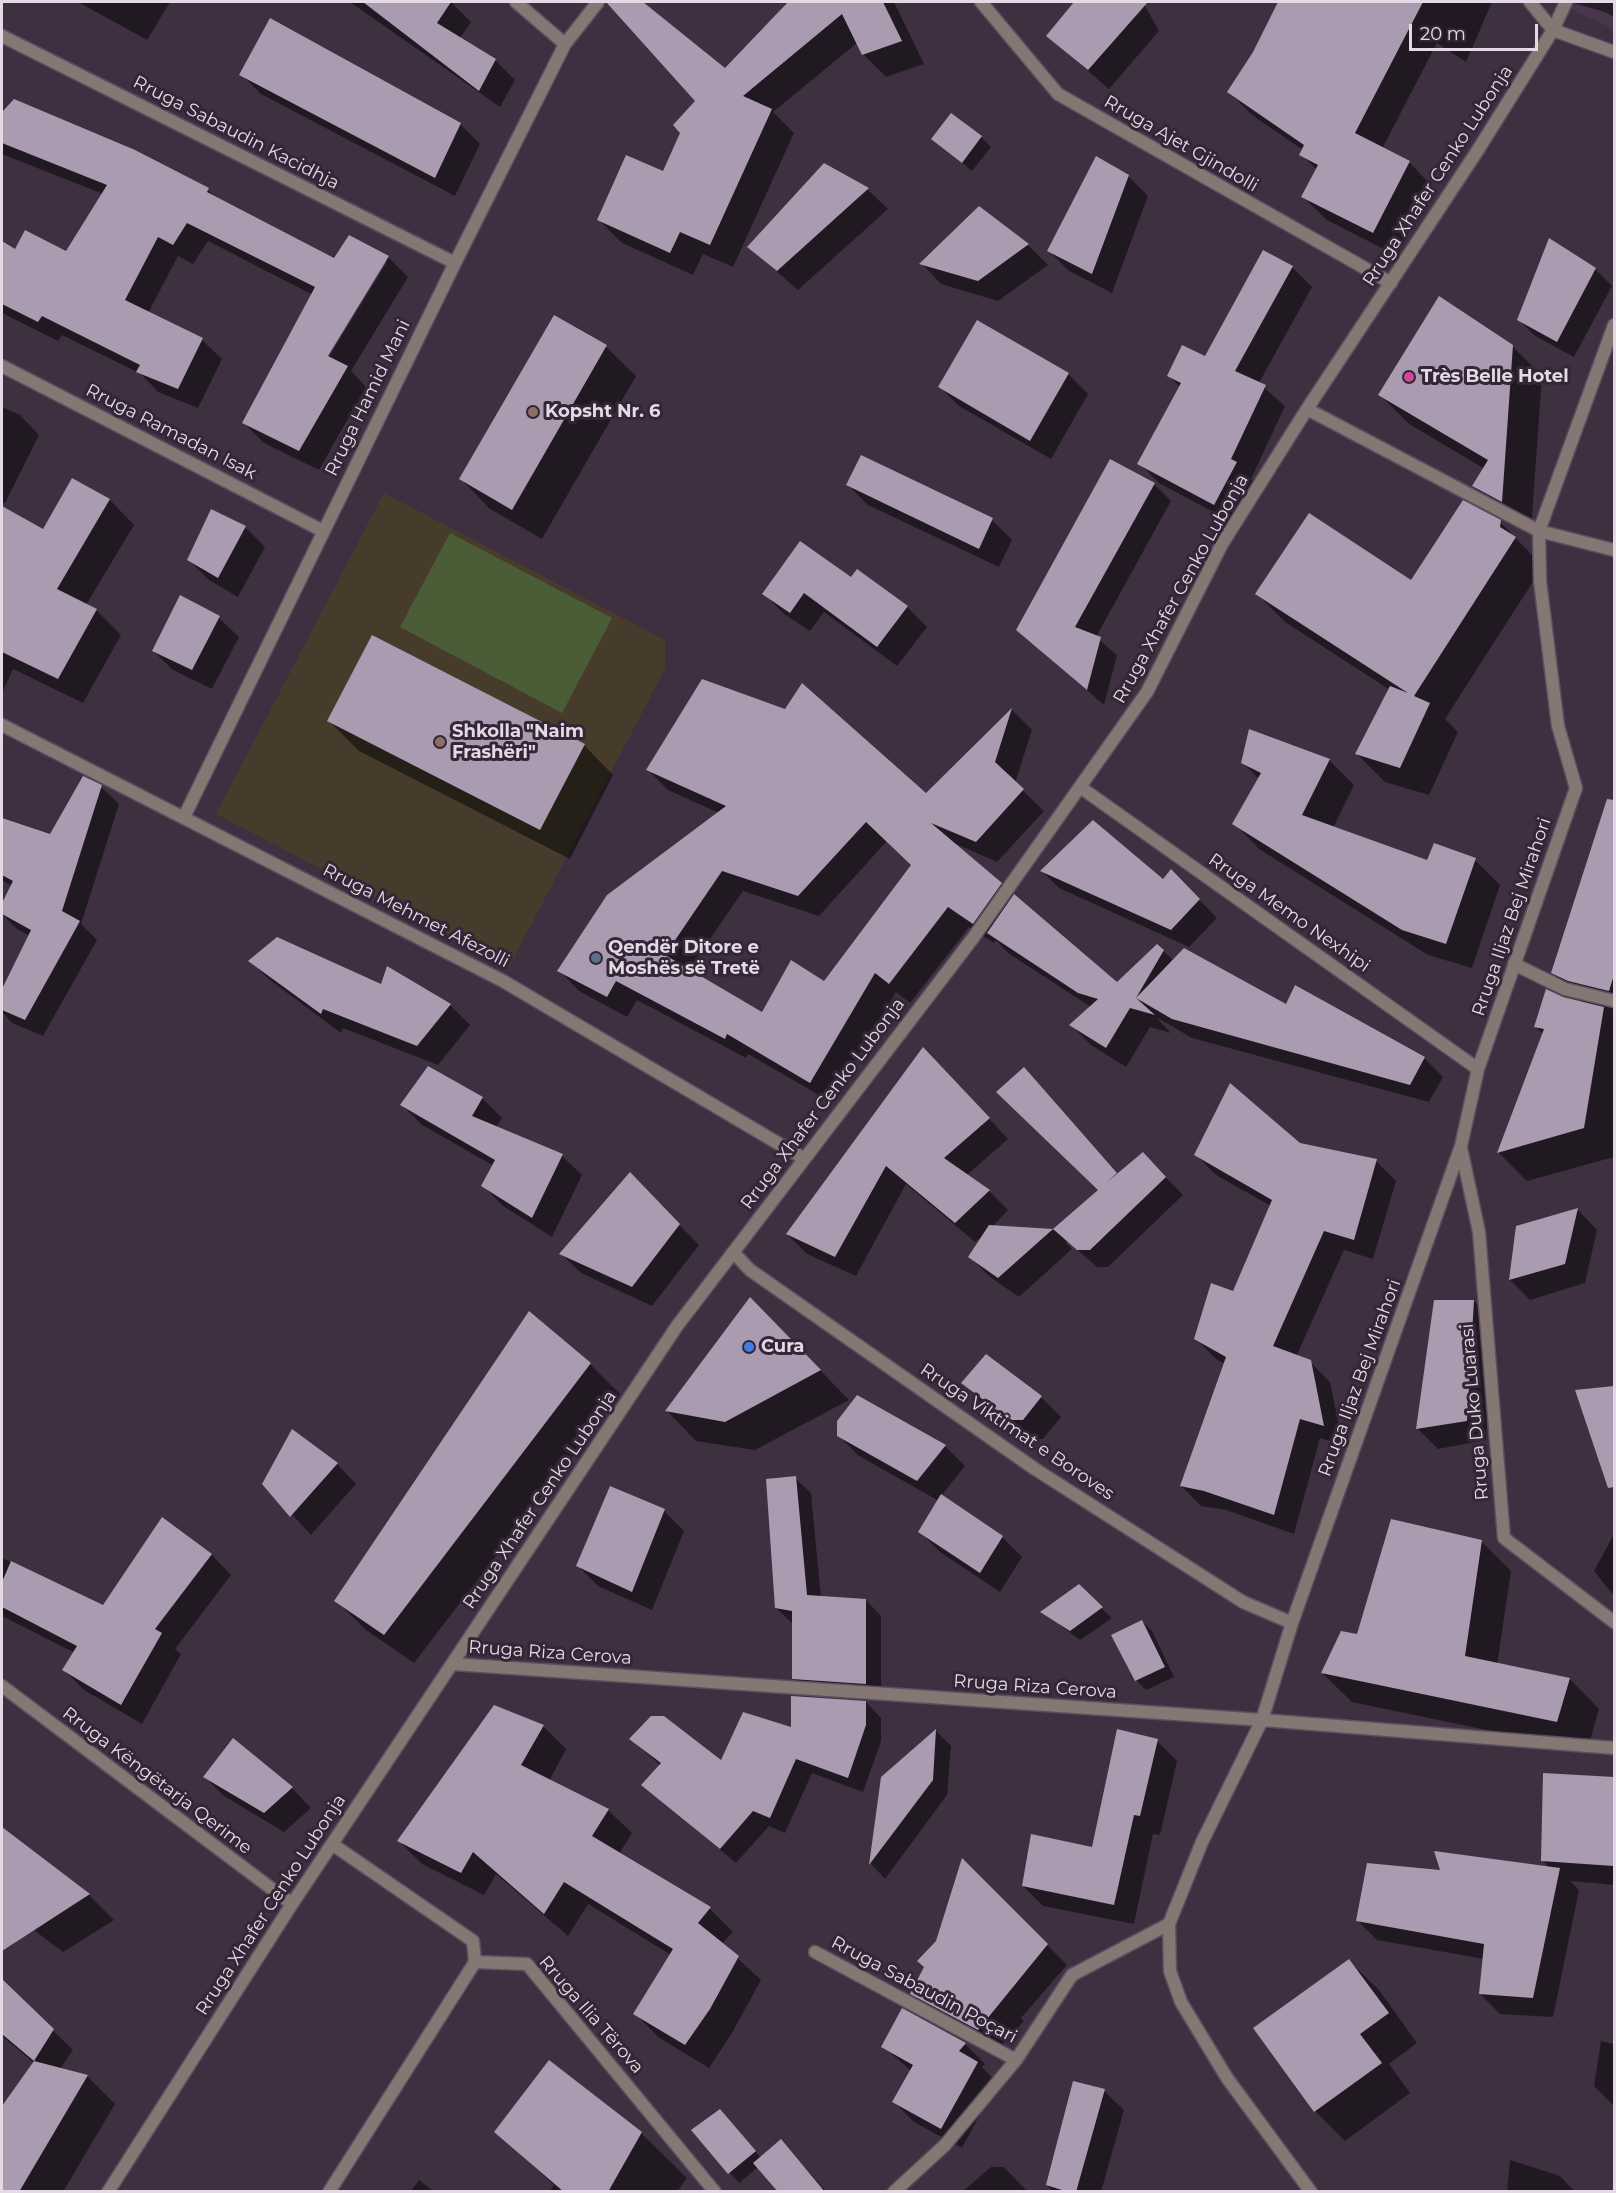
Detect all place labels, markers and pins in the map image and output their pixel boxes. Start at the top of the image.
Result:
place label: Très Belle Hotel [1421,366,1569,388]
marker: Très Belle Hotel [1402,370,1416,384]
place label: Kopsht Nr. 6 [545,401,660,423]
marker: Kopsht Nr. 6 [526,405,540,419]
place label: Shkolla "Naim Frashëri" [452,721,584,764]
marker: Shkolla "Naim Frashëri" [433,735,447,749]
place label: Qendër Ditore e Moshës së Tretë [608,937,760,980]
marker: Qendër Ditore e Moshës së Tretë [589,951,603,965]
place label: Cura [761,1336,804,1358]
marker: Cura [742,1340,756,1354]

